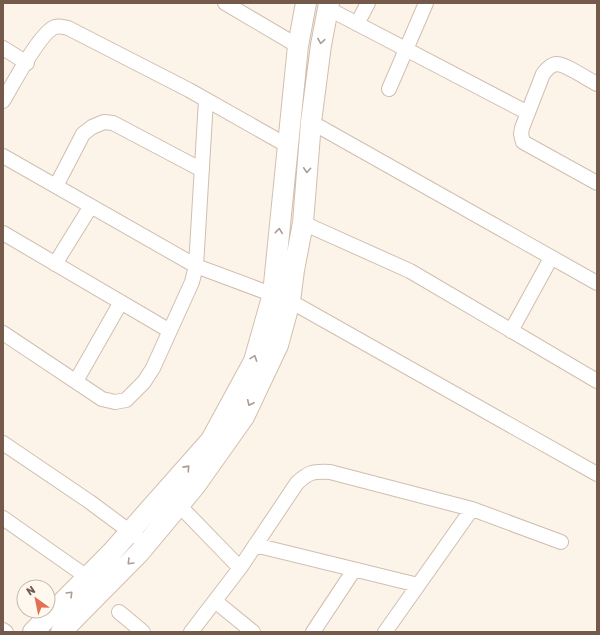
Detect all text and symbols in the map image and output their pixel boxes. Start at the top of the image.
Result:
one-way arrow [318,38,326,44]
one-way arrow [303,167,312,174]
one-way arrow [275,228,284,234]
one-way arrow [249,354,258,361]
one-way arrow [247,399,255,407]
one-way arrow [182,465,189,473]
one-way arrow [127,557,135,565]
north arrow [16,579,56,619]
text: N [24,583,38,599]
one-way arrow [65,591,73,599]

